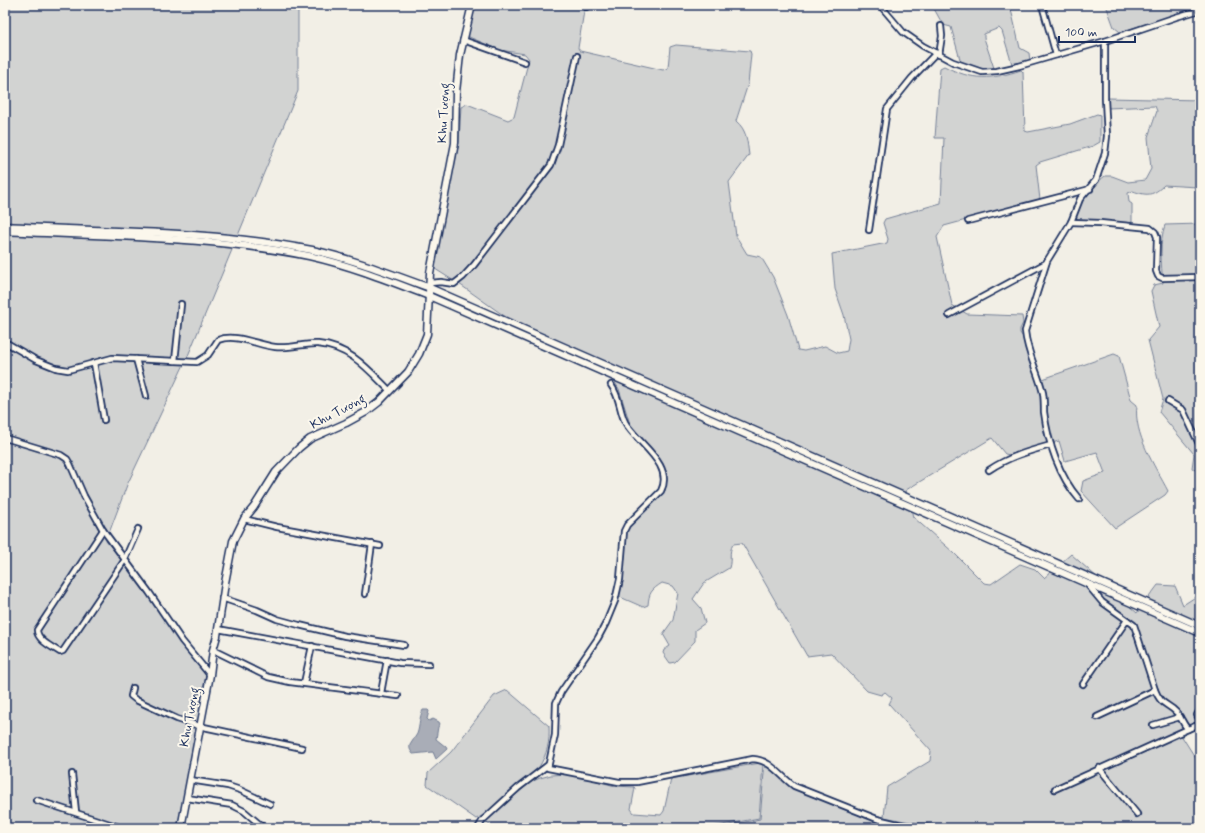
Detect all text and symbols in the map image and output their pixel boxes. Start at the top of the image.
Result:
scale bar [1059,18,1135,44]
text: 100 m [1065,25,1097,41]
street label: Khu Tượng [434,82,456,144]
street label: Khu Tượng [307,390,370,436]
street label: Khu Tượng [176,686,206,749]

